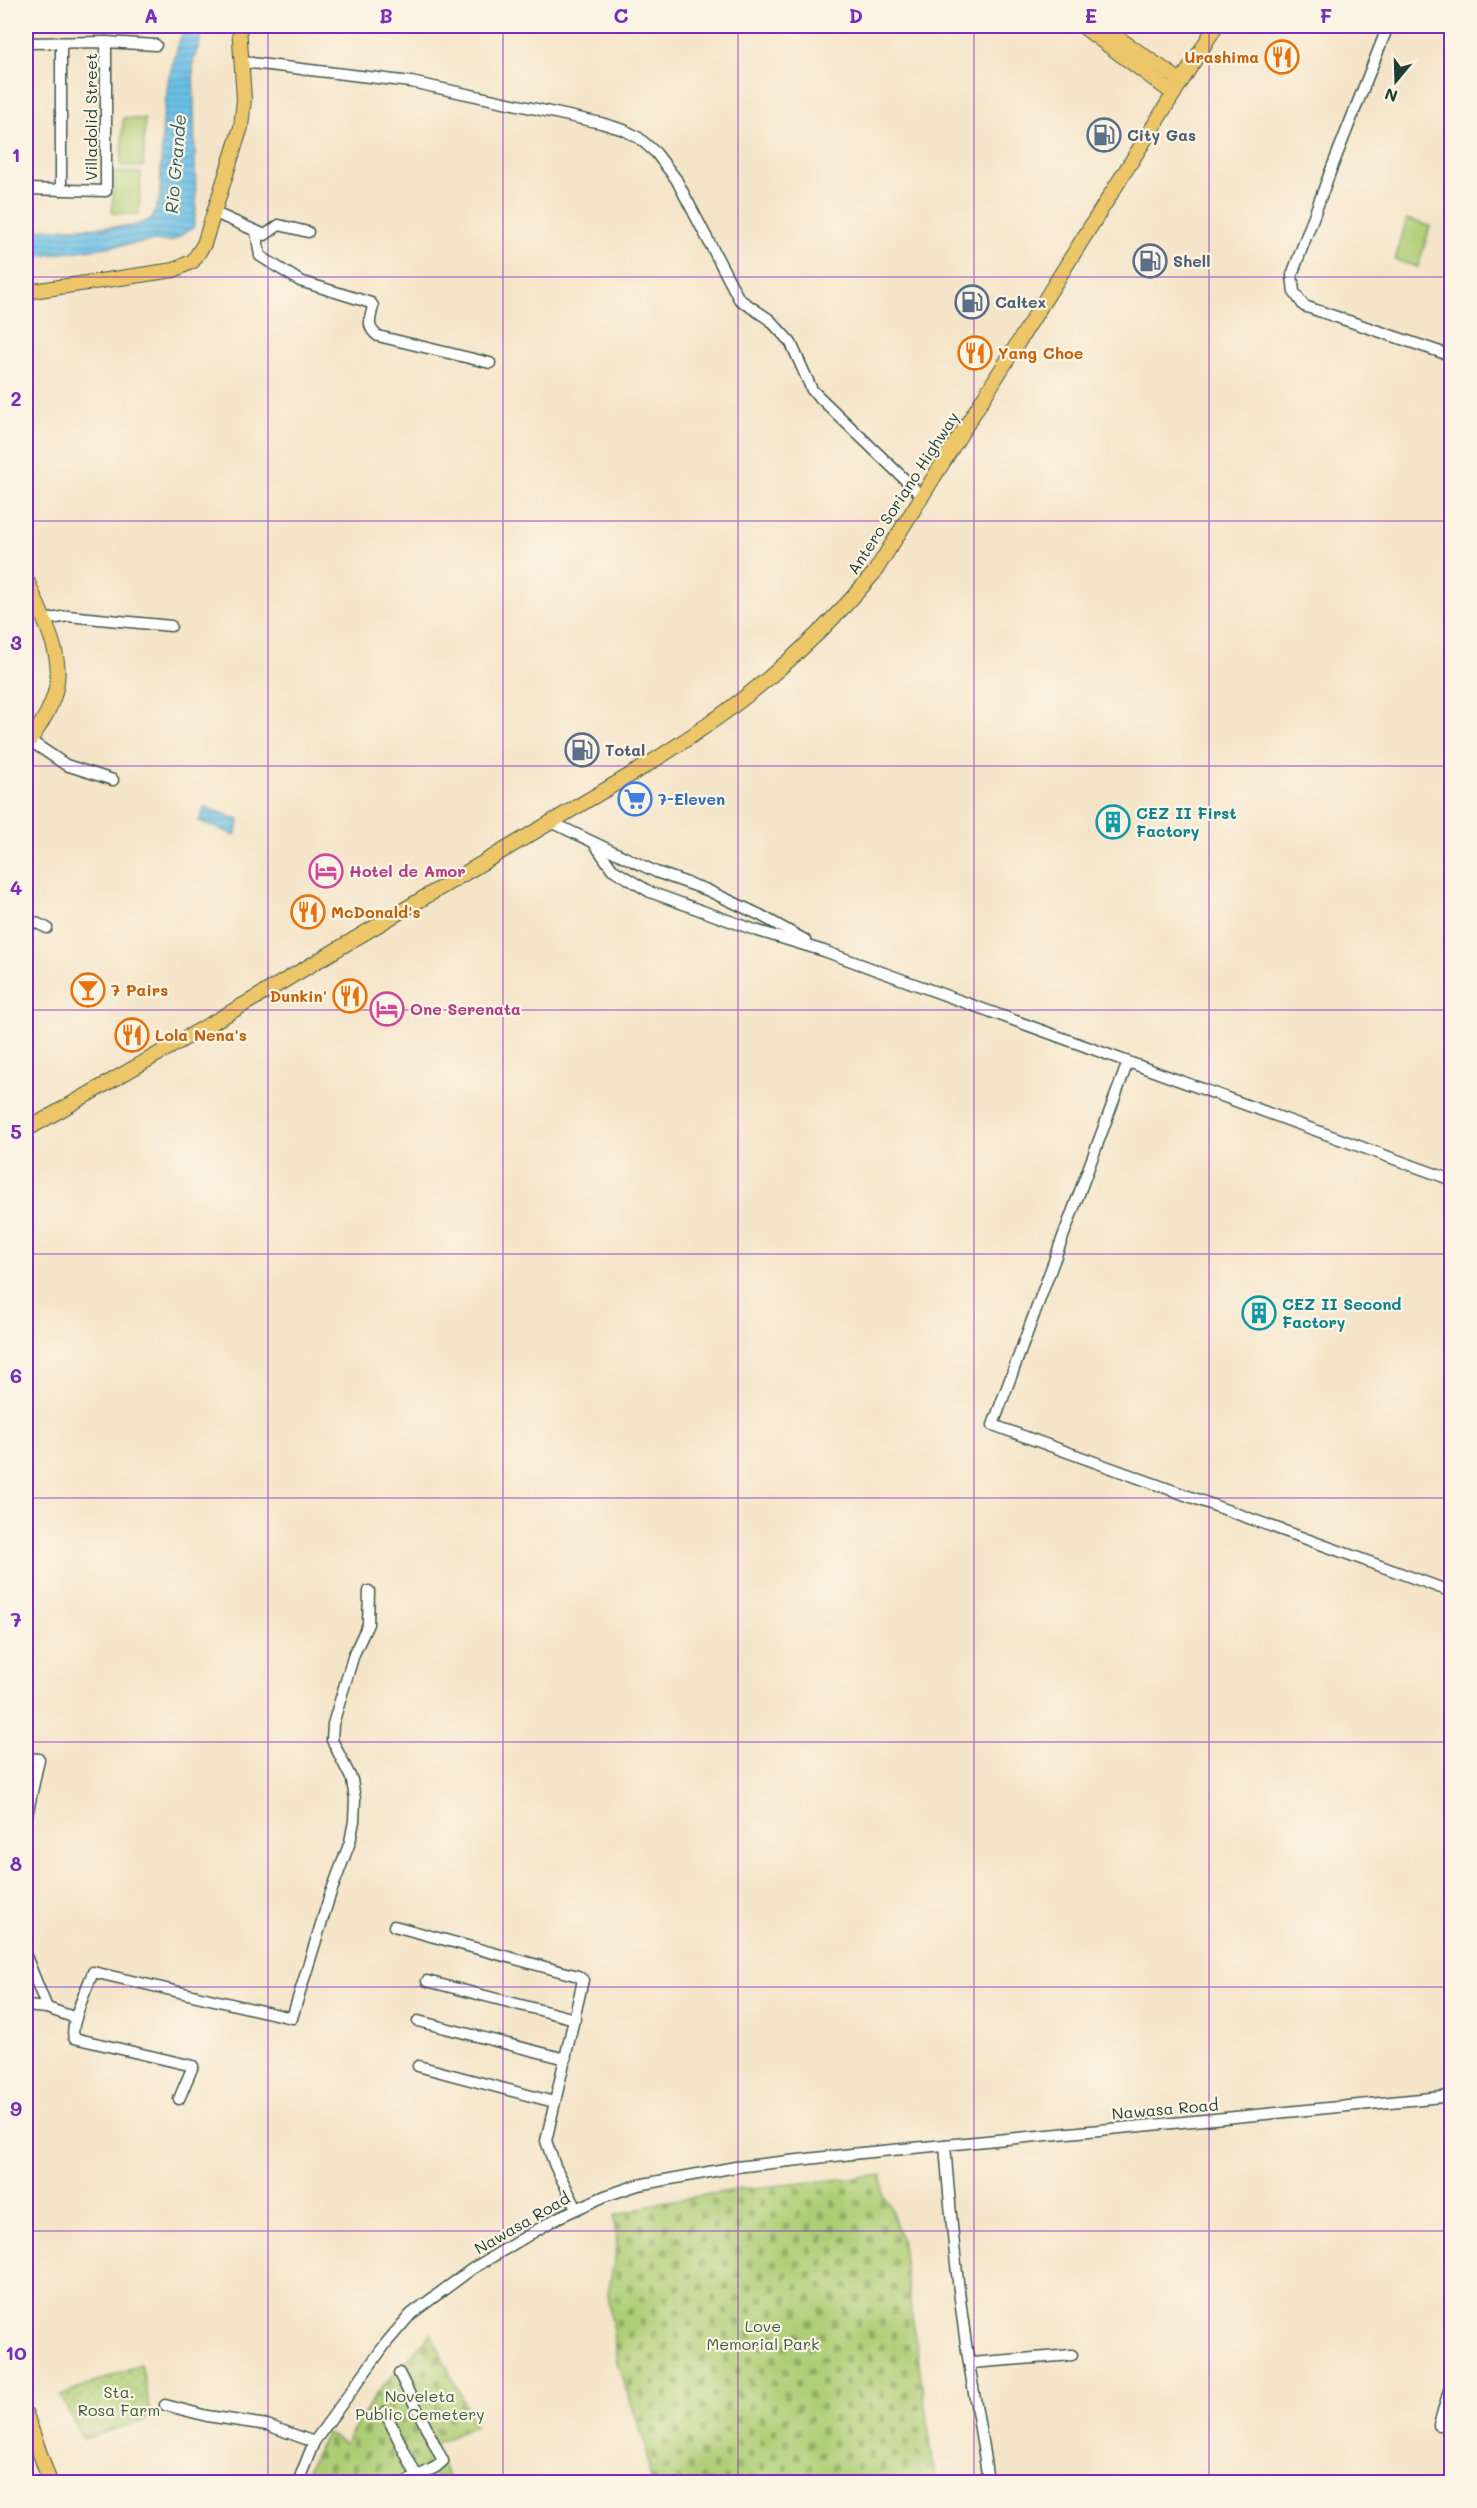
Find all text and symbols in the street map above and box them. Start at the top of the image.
text: A [144,2,158,28]
text: B [379,2,393,28]
text: C [614,2,629,28]
text: D [849,2,863,28]
text: E [1085,2,1097,28]
text: F [1320,2,1333,28]
restaurant icon: Urashima [1264,39,1300,75]
place label: Urashima [1184,46,1259,67]
north arrow [1366,51,1426,111]
street label: Villadolid Street [80,53,101,181]
text: N [1382,84,1400,108]
water label: Rio Grande [159,113,191,215]
fuel station icon: City Gas [1086,117,1122,153]
place label: City Gas [1127,124,1196,145]
text: 1 [12,141,20,167]
fuel station icon: Shell [1132,243,1168,279]
place label: Shell [1173,250,1211,271]
fuel station icon: Caltex [954,284,990,320]
place label: Caltex [995,291,1046,312]
restaurant icon: Yang Choe [957,335,993,371]
place label: Yang Choe [998,342,1083,363]
text: 2 [10,385,22,411]
street label: Antero Soriano Highway [842,407,963,578]
text: 3 [10,629,22,655]
fuel station icon: Total [564,732,600,768]
place label: Total [605,739,645,760]
supermarket icon: 7-Eleven [617,781,653,817]
place label: 7-Eleven [658,788,725,809]
place label: CEZ II First Factory [1136,802,1236,841]
building icon: CEZ II First Factory [1095,804,1131,840]
hotel icon: Hotel de Amor [308,853,344,889]
place label: Hotel de Amor [349,860,466,881]
text: 4 [10,874,23,900]
restaurant icon: McDonald's [290,894,326,930]
place label: McDonald's [331,901,421,922]
bar icon: 7 Pairs [70,972,106,1008]
restaurant icon: Dunkin' [332,978,368,1014]
place label: 7 Pairs [111,979,168,1000]
place label: Dunkin' [270,985,327,1006]
hotel icon: One Serenata [369,991,405,1027]
place label: One Serenata [410,998,521,1019]
restaurant icon: Lola Nena's [114,1017,150,1053]
place label: Lola Nena's [155,1024,247,1045]
text: 5 [10,1118,22,1144]
place label: CEZ II Second Factory [1282,1293,1401,1332]
building icon: CEZ II Second Factory [1241,1295,1277,1331]
text: 6 [10,1362,22,1388]
text: 7 [10,1606,22,1632]
text: 8 [10,1850,22,1876]
street label: Nawasa Road [1111,2093,1219,2124]
text: 9 [10,2095,22,2121]
street label: Nawasa Road [470,2187,573,2258]
park label: Love Memorial Park [706,2315,820,2354]
text: 10 [5,2339,27,2365]
park label: Sta. Rosa Farm [78,2381,160,2420]
park label: Noveleta Public Cemetery [355,2385,485,2424]

